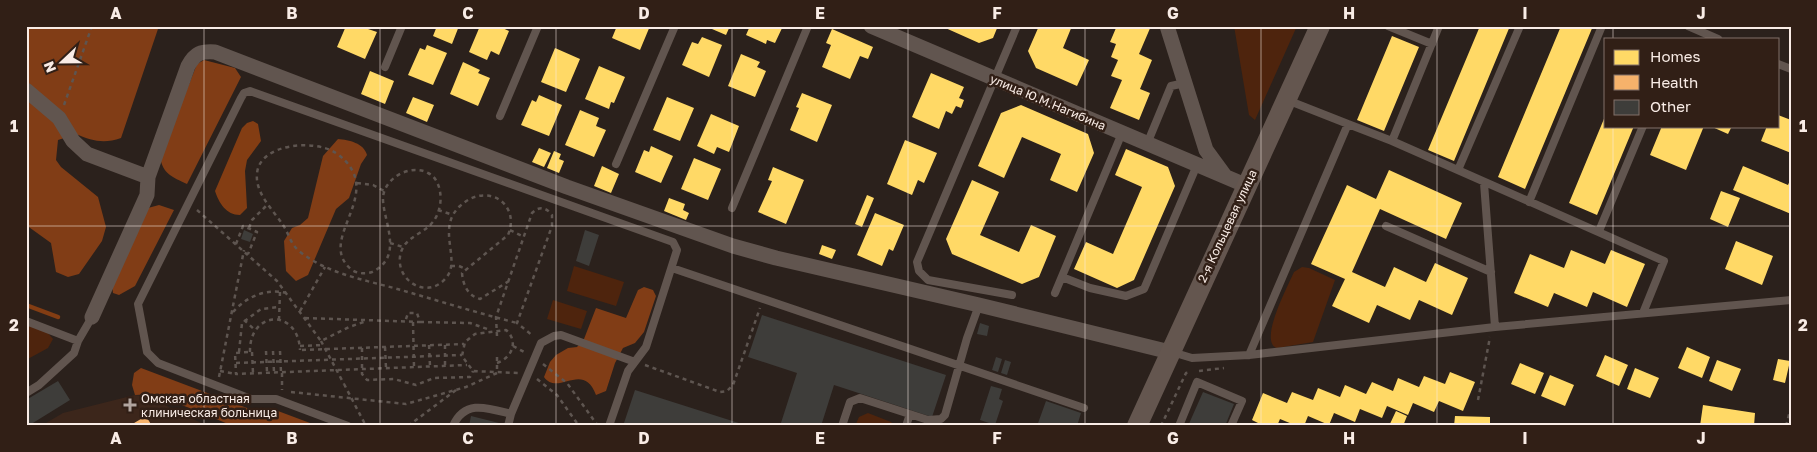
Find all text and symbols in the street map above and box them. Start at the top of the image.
text: A [110,3,122,23]
text: B [286,3,298,23]
text: C [462,3,474,23]
text: D [638,3,650,23]
text: E [815,3,825,23]
text: F [992,3,1002,23]
text: G [1167,3,1179,23]
text: H [1343,3,1355,23]
text: I [1522,3,1528,23]
text: J [1696,3,1706,23]
north arrow [38,38,88,88]
legend [1604,38,1780,128]
text: Homes [1650,47,1700,65]
text: N [40,59,59,75]
street label: улица Ю.М.Нагибина [988,71,1108,133]
text: Health [1650,73,1698,91]
text: Other [1650,97,1691,115]
text: 1 [10,116,18,136]
text: 1 [1799,116,1807,136]
street label: 2-я Кольцевая улица [1194,167,1260,285]
text: 2 [9,315,19,335]
text: 2 [1798,315,1808,335]
place label: Омская областная клиническая больница [141,391,277,420]
marker: Омская областная клиническая больница [123,398,137,412]
text: A [110,428,122,448]
text: B [286,428,298,448]
text: C [462,428,474,448]
text: D [638,428,650,448]
text: E [815,428,825,448]
text: F [992,428,1002,448]
text: G [1167,428,1179,448]
text: H [1343,428,1355,448]
text: I [1522,428,1528,448]
text: J [1696,428,1706,448]

